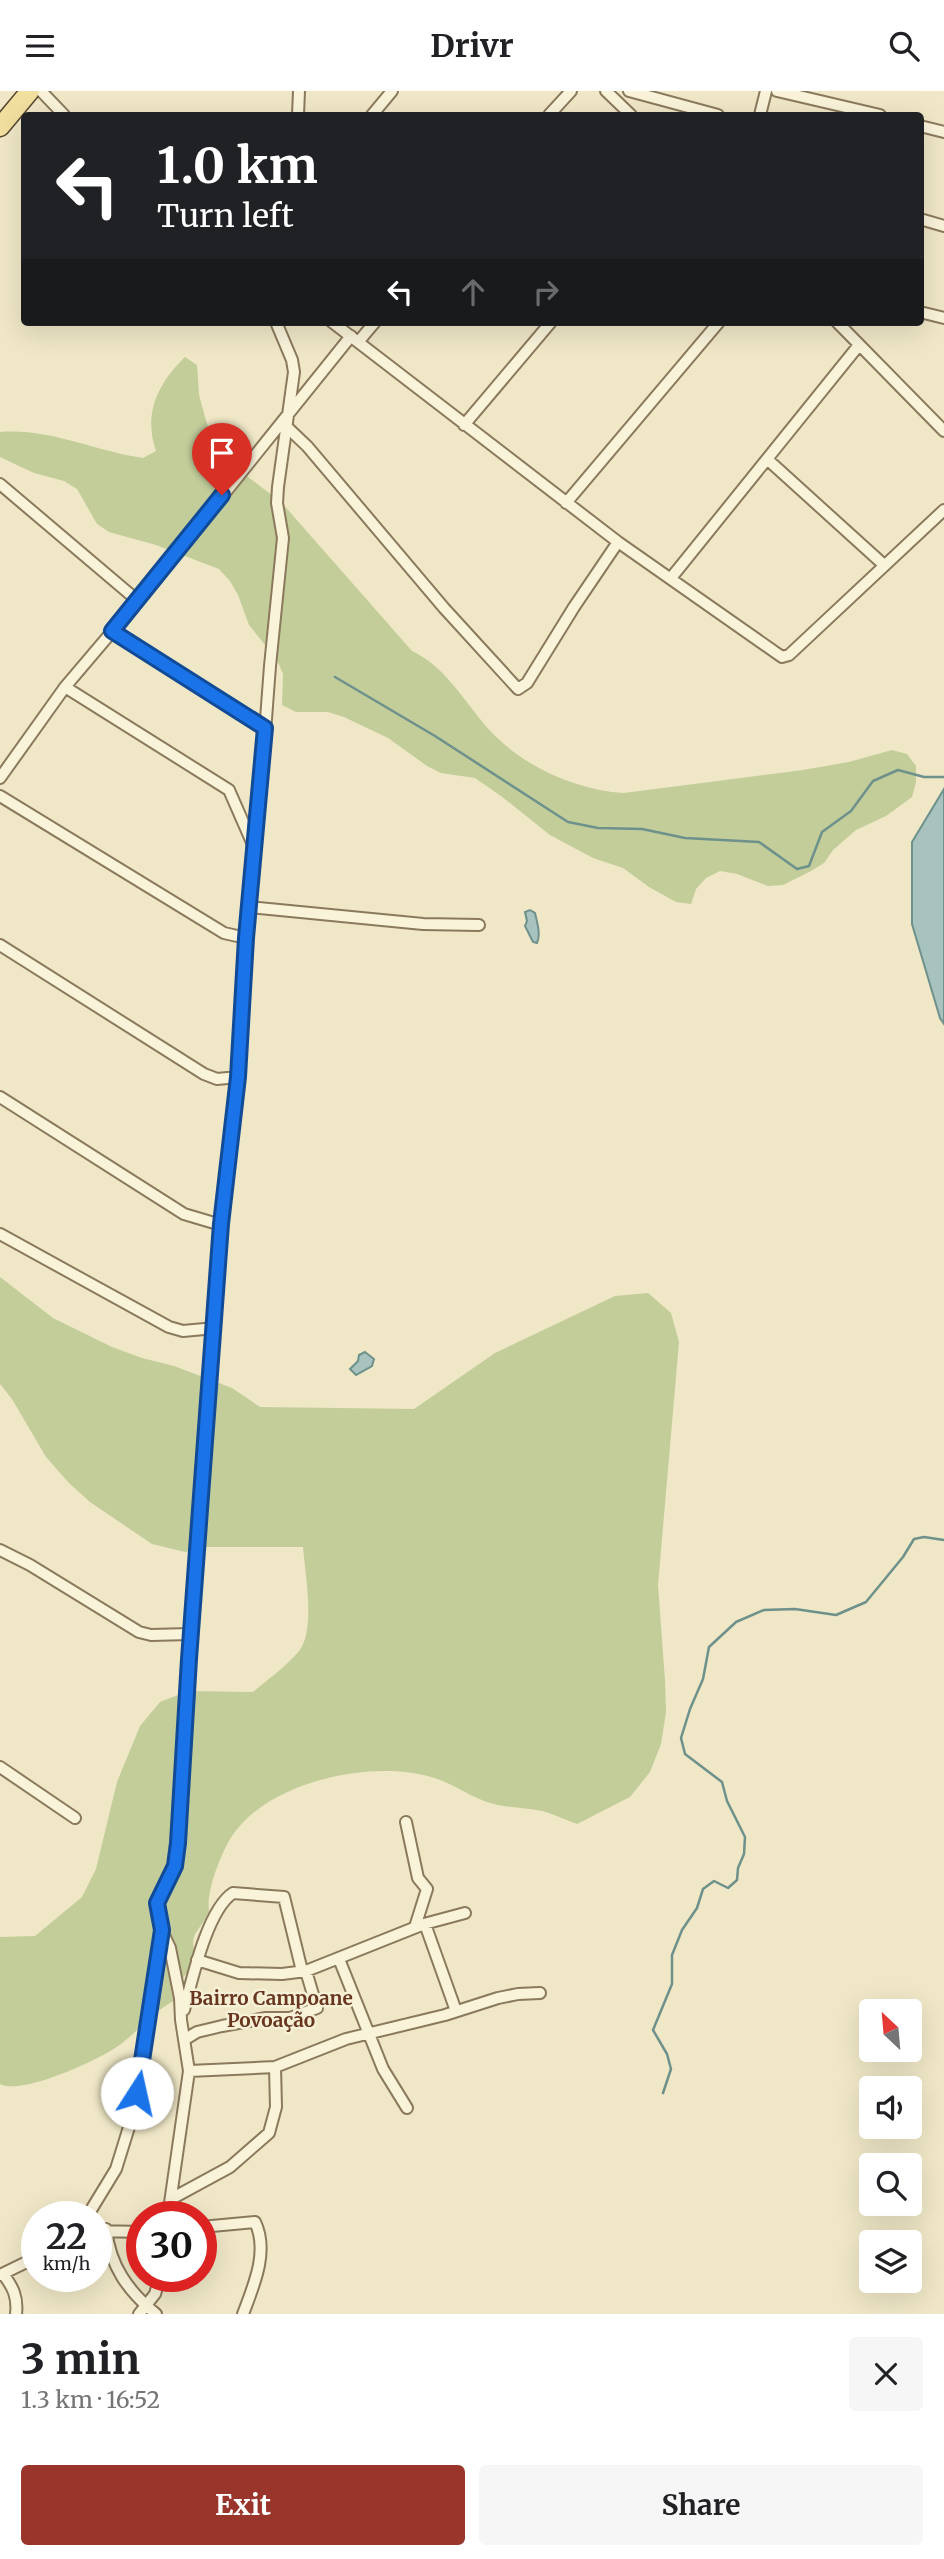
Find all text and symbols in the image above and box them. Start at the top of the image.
text: Drivr [430,26,514,66]
icon: menu [21,27,59,65]
icon: search [885,27,923,65]
text: 1.0 km [157,135,318,196]
icon: left [42,140,133,231]
text: Turn left [157,196,294,236]
icon: left [381,273,419,311]
icon: ahead [454,273,492,311]
icon: right [527,273,565,311]
pin [192,423,252,495]
icon: arrive [203,434,241,472]
district label: Bairro Campoane Povoação [189,1986,353,2032]
north arrow [859,1999,922,2061]
map controls [859,1999,922,2293]
position arrow [100,2056,174,2130]
button: sound [859,2076,922,2139]
button: search [859,2153,922,2216]
speed limit sign: 30 [126,2201,217,2292]
text: 22 [46,2215,87,2259]
button: layers [859,2230,922,2293]
text: km/h [43,2252,90,2275]
text: 3 min [21,2333,140,2385]
button: close [849,2337,923,2411]
text: 1.3 km · 16:52 [21,2385,160,2414]
button: Exit [21,2465,465,2545]
button: Share [479,2465,923,2545]

